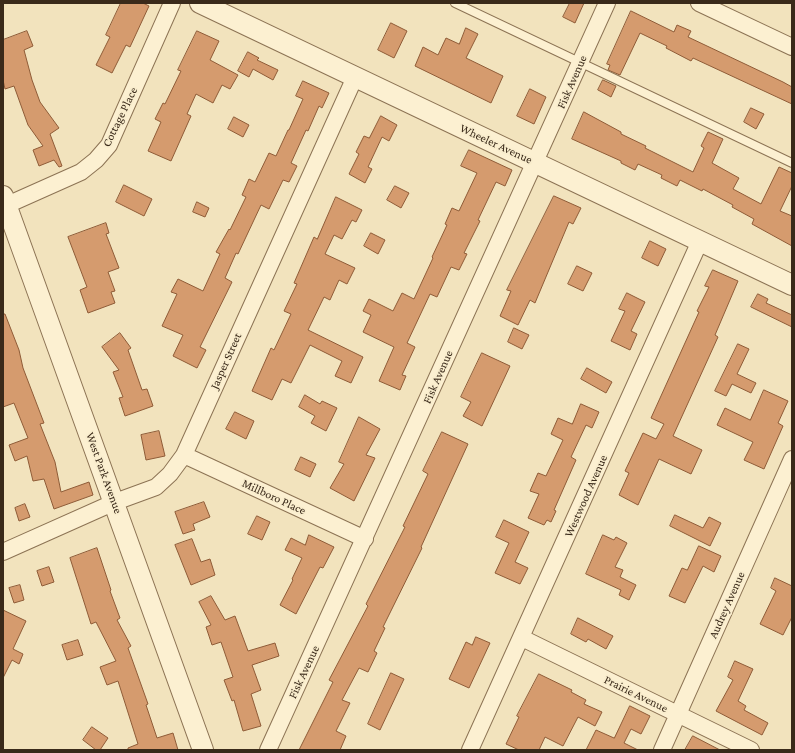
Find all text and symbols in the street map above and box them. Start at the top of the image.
street label: Fisk Avenue [554,53,590,111]
street label: Cottage Place [99,85,141,149]
street label: Wheeler Avenue [457,121,535,167]
street label: Jasper Street [207,331,245,391]
street label: Fisk Avenue [420,348,456,406]
street label: West Park Avenue [83,430,125,516]
street label: Westwood Avenue [561,452,611,540]
street label: Millboro Place [240,476,308,518]
street label: Audrey Avenue [706,569,748,641]
street label: Fisk Avenue [285,643,323,701]
street label: Prairie Avenue [602,672,670,716]

